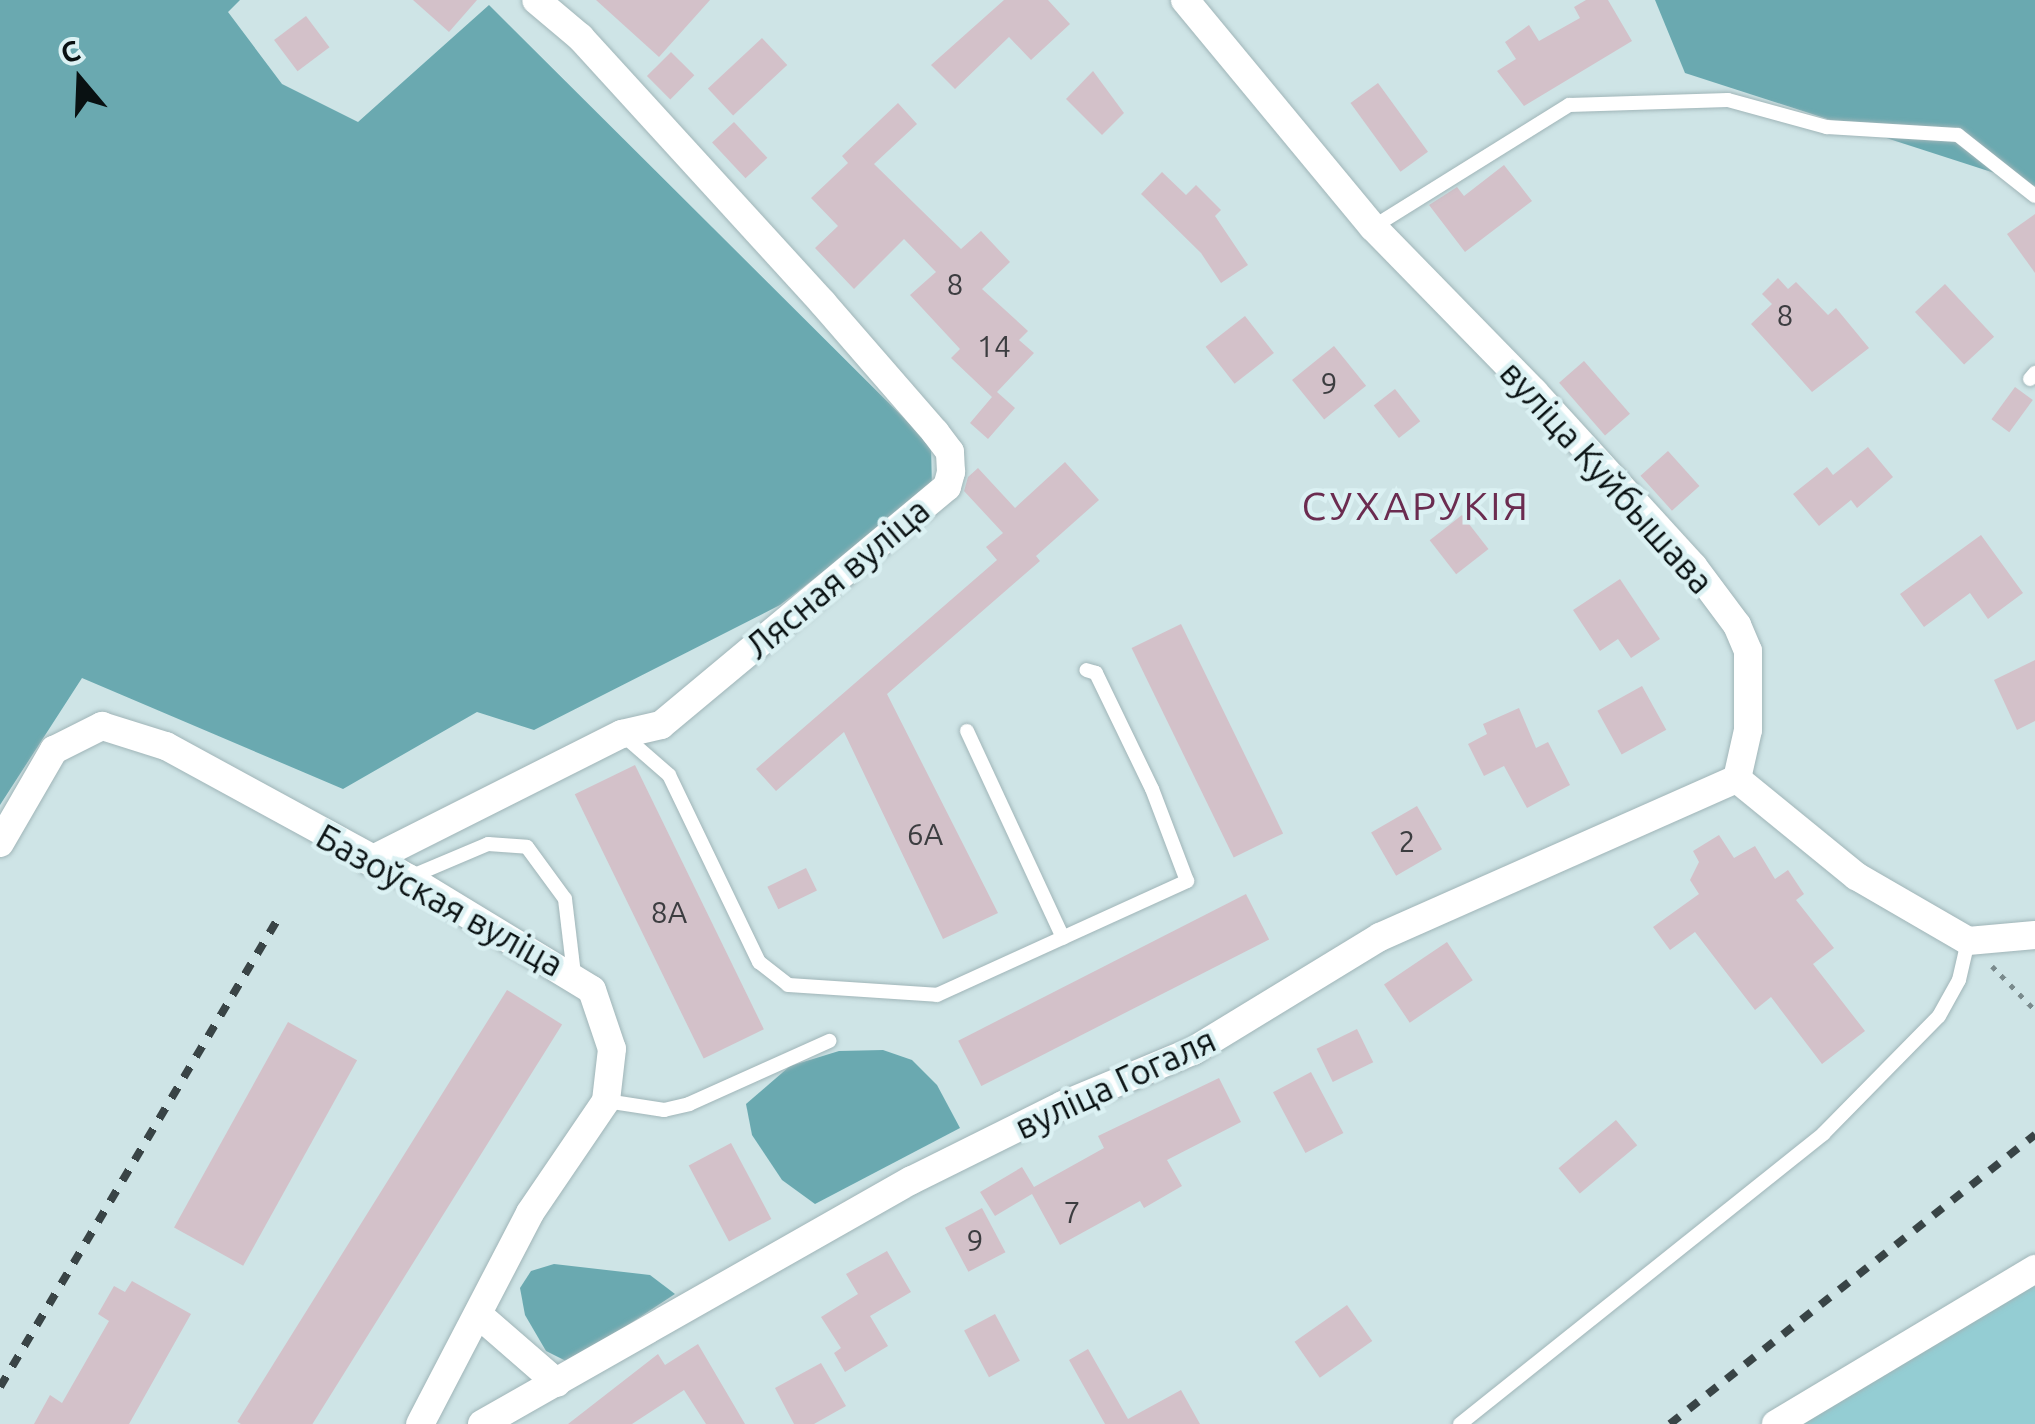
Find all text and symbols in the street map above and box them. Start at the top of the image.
north arrow [30,30,130,130]
text: С [57,34,84,69]
house number: 8 [947,266,963,302]
house number: 8 [1777,297,1793,333]
house number: 14 [977,328,1011,364]
street label: вуліца Куйбышава [1491,352,1723,602]
house number: 9 [1321,365,1337,401]
district label: СУХАРУКІЯ [1302,482,1530,530]
street label: Лясная вуліца [736,489,938,667]
street label: Базоўская вуліца [309,815,571,985]
house number: 6А [907,816,943,852]
house number: 2 [1399,823,1415,859]
house number: 8А [651,894,687,930]
street label: вуліца Гогаля [1008,1018,1222,1148]
house number: 7 [1064,1194,1080,1230]
house number: 9 [967,1222,983,1258]

